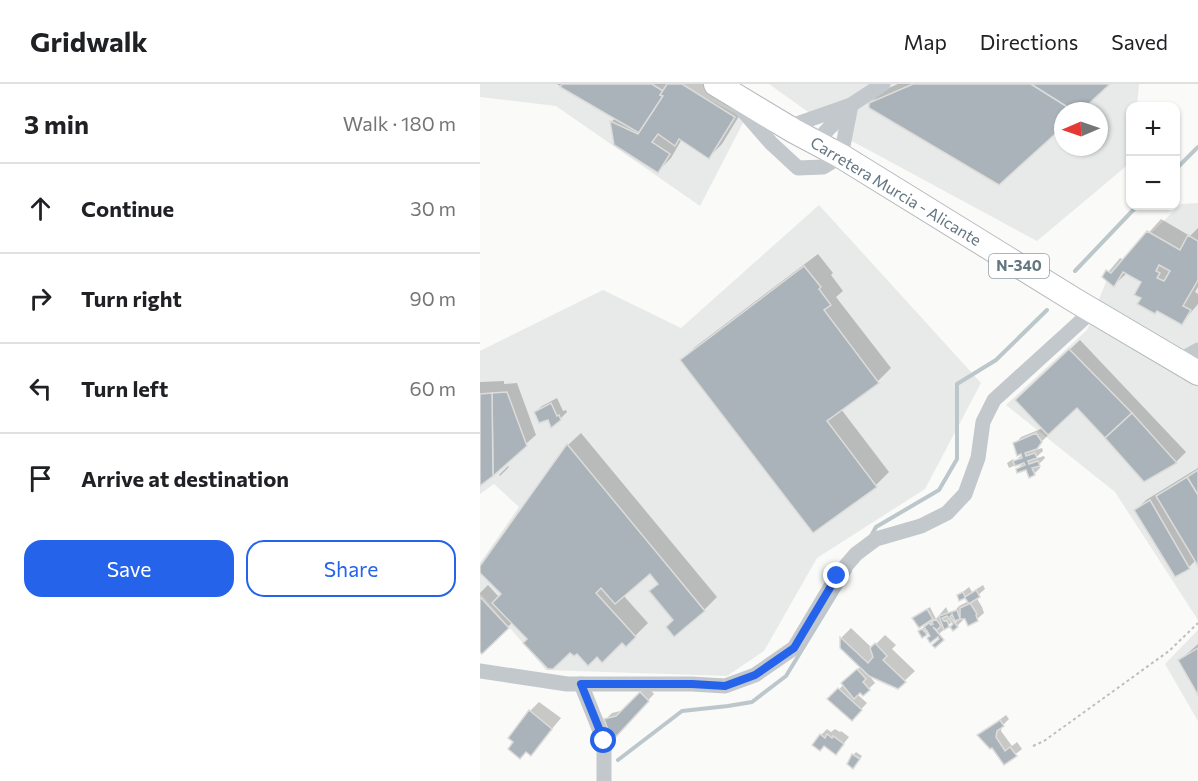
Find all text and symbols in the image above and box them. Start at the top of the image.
text: Gridwalk [30,24,148,58]
text: Map [904,29,947,54]
text: Directions [980,29,1078,54]
text: Saved [1111,29,1168,54]
north arrow [1054,102,1108,156]
map controls [1126,102,1180,210]
button: + [1126,102,1180,156]
text: 3 min [24,108,89,139]
text: Walk · 180 m [343,111,456,135]
street label: Carretera Murcia - Alicante [807,132,985,249]
button: − [1126,156,1180,210]
icon: ahead [24,192,57,225]
text: Continue [81,195,174,222]
text: 30 m [410,196,456,220]
road number: N-340 [989,254,1049,278]
icon: right [24,282,57,315]
text: Turn right [81,285,182,312]
text: 90 m [410,286,456,310]
icon: left [24,372,57,405]
text: Turn left [81,375,168,402]
text: 60 m [410,376,456,400]
icon: arrive [24,462,57,495]
text: Arrive at destination [81,465,289,492]
button: Save [24,540,234,597]
button: Share [246,540,456,597]
route end [823,562,849,588]
route start [590,727,616,753]

